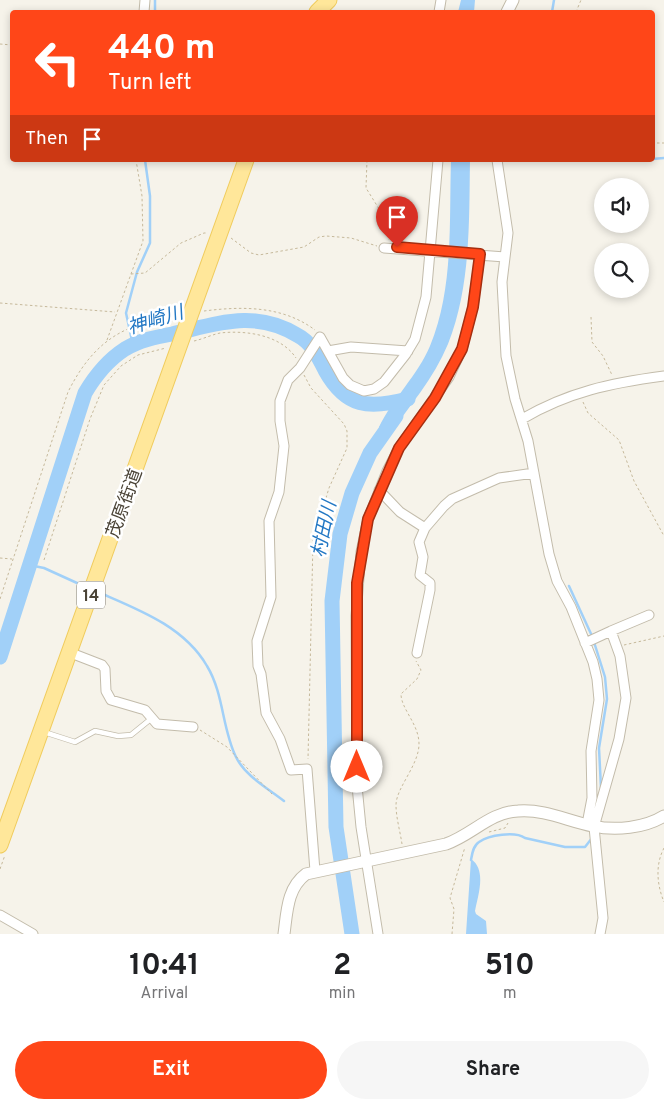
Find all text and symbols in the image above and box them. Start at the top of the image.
text: 440 m [108,27,215,71]
icon: left [25,30,90,95]
text: Turn left [108,70,191,97]
icon: arrive [78,125,106,153]
text: Then [25,127,68,151]
map controls [594,178,649,298]
button: sound [594,178,649,233]
pin [376,196,418,247]
icon: arrive [383,203,411,231]
button: search [594,243,649,298]
water label: 神崎川 [125,301,188,341]
street label: 茂原街道 [102,466,149,541]
water label: 村田川 [307,497,343,560]
road number: 14 [77,582,105,608]
position arrow [330,740,382,792]
text: 10:41 [129,948,200,985]
text: 2 [333,948,351,985]
text: 510 [485,948,535,985]
text: Arrival [141,984,188,1004]
text: min [329,984,355,1004]
text: m [503,984,516,1004]
button: Exit [15,1041,327,1099]
button: Share [337,1041,649,1099]

